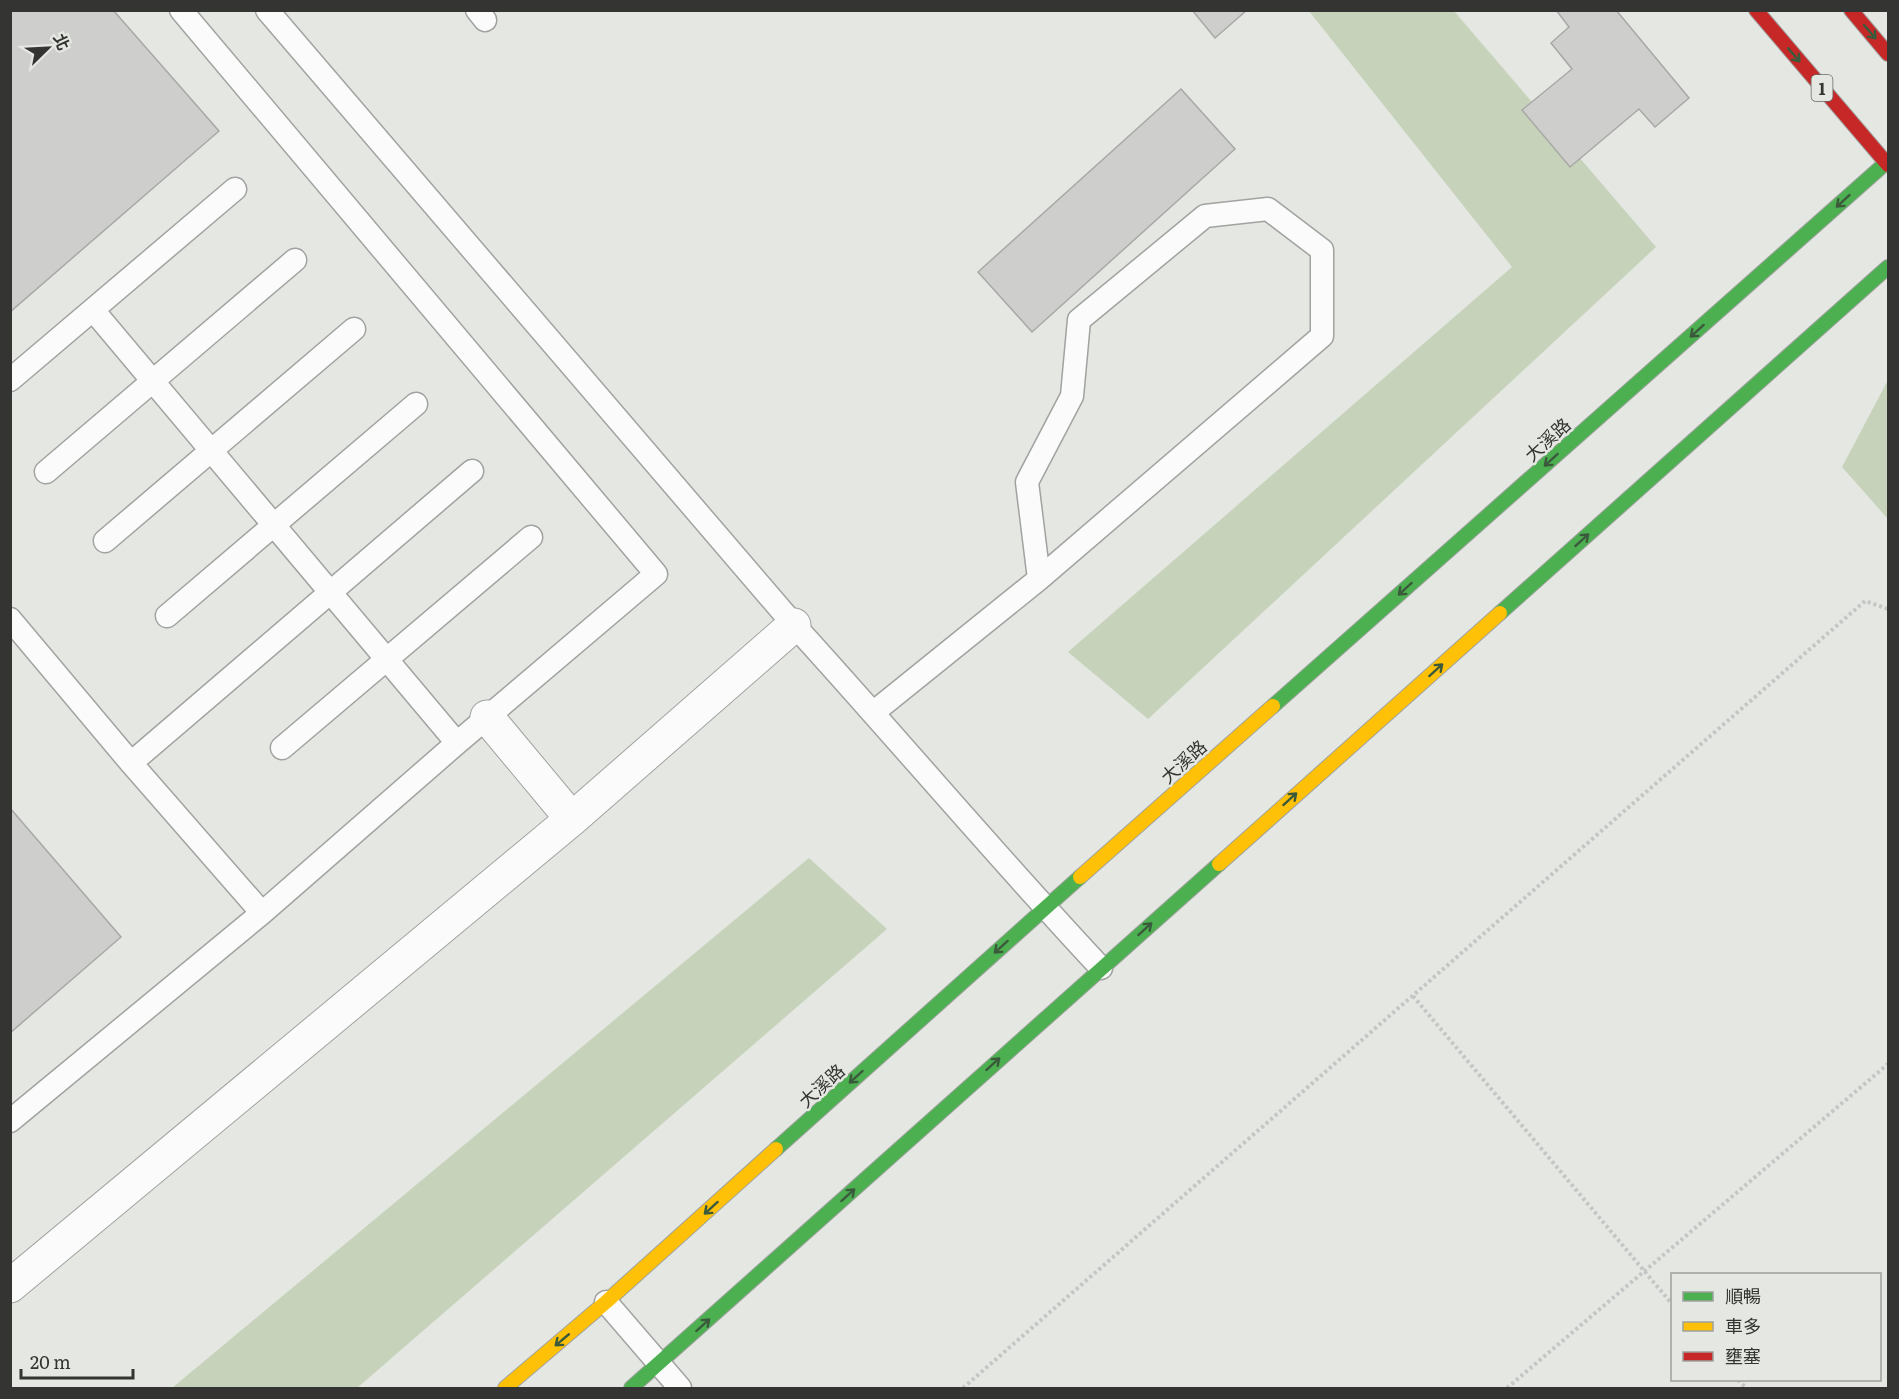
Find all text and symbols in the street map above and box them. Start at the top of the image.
north arrow [18,18,78,78]
one-way arrow [1863,24,1877,39]
text: 北 [48,29,77,54]
one-way arrow [1787,47,1801,62]
road number: 1 [1812,75,1832,101]
one-way arrow [1835,194,1851,208]
one-way arrow [1689,324,1704,338]
street label: 大溪路 [1518,411,1576,467]
one-way arrow [1543,453,1558,467]
one-way arrow [1574,533,1589,547]
one-way arrow [1397,582,1412,596]
one-way arrow [1428,663,1443,677]
street label: 大溪路 [1154,733,1212,789]
one-way arrow [1283,792,1298,806]
one-way arrow [1137,922,1152,936]
one-way arrow [994,940,1009,954]
street label: 大溪路 [792,1057,850,1113]
one-way arrow [986,1057,1001,1071]
one-way arrow [849,1070,864,1084]
one-way arrow [841,1188,856,1202]
one-way arrow [704,1201,719,1215]
legend [1671,1273,1881,1381]
text: 順暢 [1725,1282,1761,1309]
text: 車多 [1725,1312,1761,1339]
one-way arrow [695,1318,710,1332]
one-way arrow [555,1333,570,1347]
scale bar [21,1342,134,1380]
text: 壅塞 [1725,1342,1761,1369]
text: 20 m [30,1348,71,1375]

